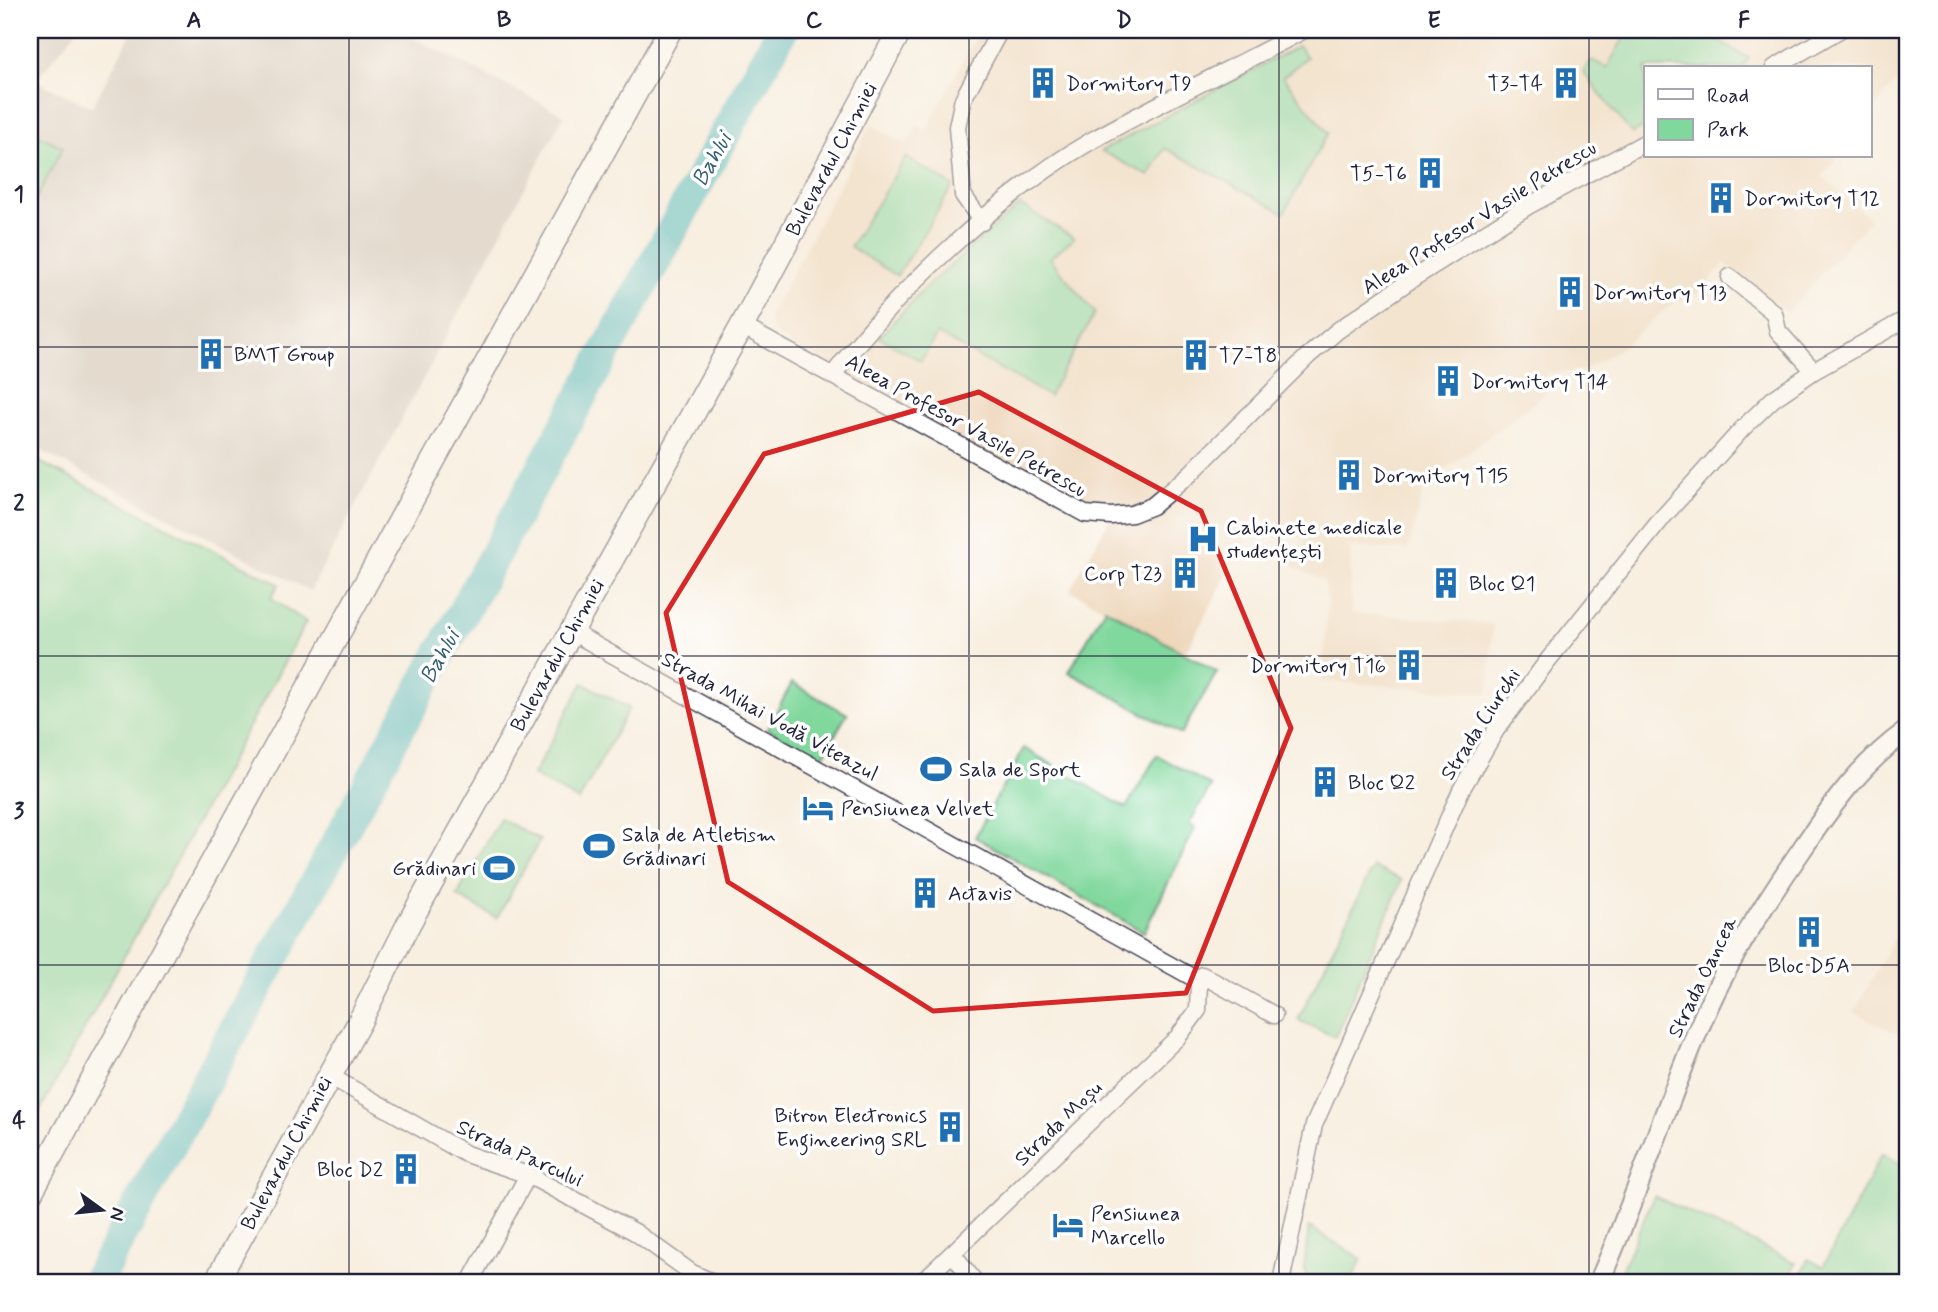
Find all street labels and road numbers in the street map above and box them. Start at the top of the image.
street label: Bulevardul Chimiei [779,78,884,241]
street label: Aleea Profesor Vasile Petrescu [1357,134,1602,302]
street label: Aleea Profesor Vasile Petrescu [840,348,1091,504]
street label: Bulevardul Chimiei [504,574,611,737]
street label: Strada Mihai Vodă Viteazul [656,646,883,788]
street label: Strada Ciurchi [1434,663,1528,786]
street label: Strada Oancea [1661,912,1745,1043]
street label: Bulevardul Chimiei [234,1072,339,1235]
street label: Strada Moșu [1009,1075,1109,1173]
street label: Strada Parcului [452,1114,587,1194]

